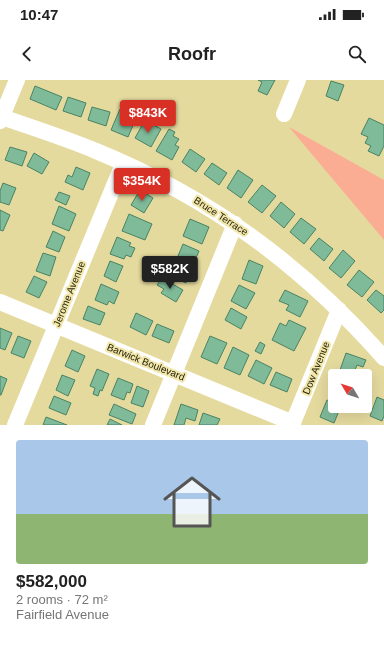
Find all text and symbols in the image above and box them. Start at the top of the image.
text: 10:47 [20,6,58,23]
icon: back [16,43,38,65]
icon: search [346,43,368,65]
text: Roofr [168,44,216,64]
pin: $843K [120,100,176,134]
text: $843K [129,105,167,120]
pin: $354K [114,168,170,202]
text: $354K [123,173,161,188]
street label: Bruce Terrace [192,194,250,238]
pin: $582K [142,256,198,290]
street label: Jerome Avenue [51,259,87,328]
text: $582K [151,261,189,276]
street label: Dow Avenue [300,340,332,396]
street label: Barwick Boulevard [106,341,186,383]
north arrow [328,369,372,413]
map controls [328,369,372,413]
icon: home [156,466,228,538]
text: $582,000 [16,572,87,591]
text: 2 rooms · 72 m² [16,592,108,607]
text: Fairfield Avenue [16,607,109,622]

